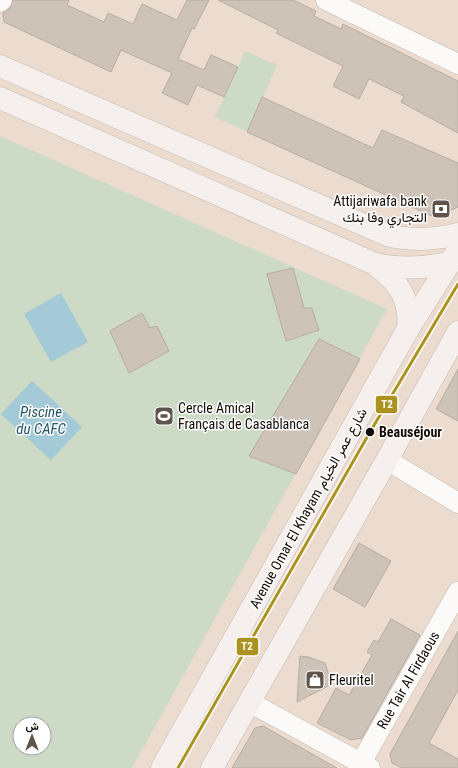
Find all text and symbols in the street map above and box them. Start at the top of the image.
place label: Attijariwafa bank التجاري وفا بنك [333,193,428,229]
bank icon: Attijariwafa bank التجاري وفا بنك [430,198,452,220]
line badge: T2 [375,395,398,414]
text: T2 [381,398,393,411]
place label: Cercle Amical Français de Casablanca [178,400,309,432]
water label: Piscine du CAFC [16,403,67,438]
sports icon: Cercle Amical Français de Casablanca [153,405,175,427]
street label: Avenue Omar El Khayam شارع عمر الخيام [246,405,373,612]
place label: Beauséjour [379,424,442,440]
marker: Beauséjour [364,426,376,438]
street label: Rue Tair Al Firdaous [374,628,442,732]
line badge: T2 [236,637,259,656]
text: T2 [241,640,253,653]
shop icon: Fleuritel [304,669,326,691]
place label: Fleuritel [329,672,374,688]
north arrow [12,716,52,756]
text: ش [25,720,39,733]

